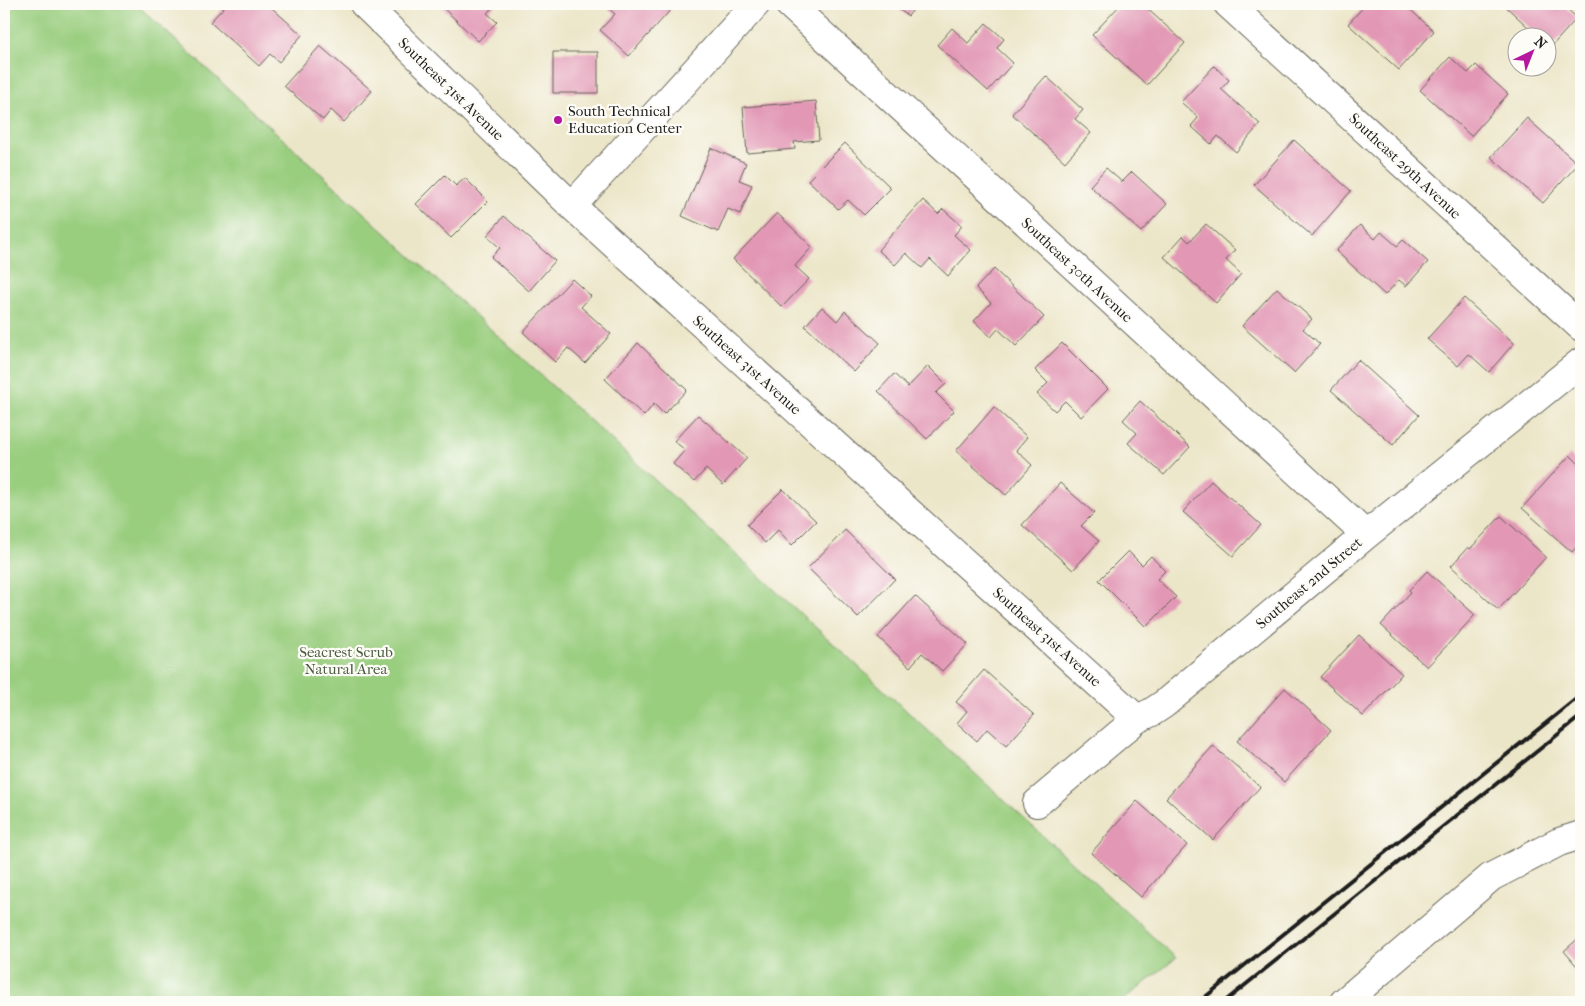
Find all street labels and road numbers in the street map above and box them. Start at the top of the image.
street label: Southeast 31st Avenue [394,34,508,144]
street label: Southeast 29th Avenue [1345,109,1465,223]
street label: Southeast 30th Avenue [1018,214,1137,327]
street label: Southeast 31st Avenue [689,312,805,419]
street label: Southeast 2nd Street [1252,533,1366,633]
street label: Southeast 31st Avenue [989,584,1105,691]

